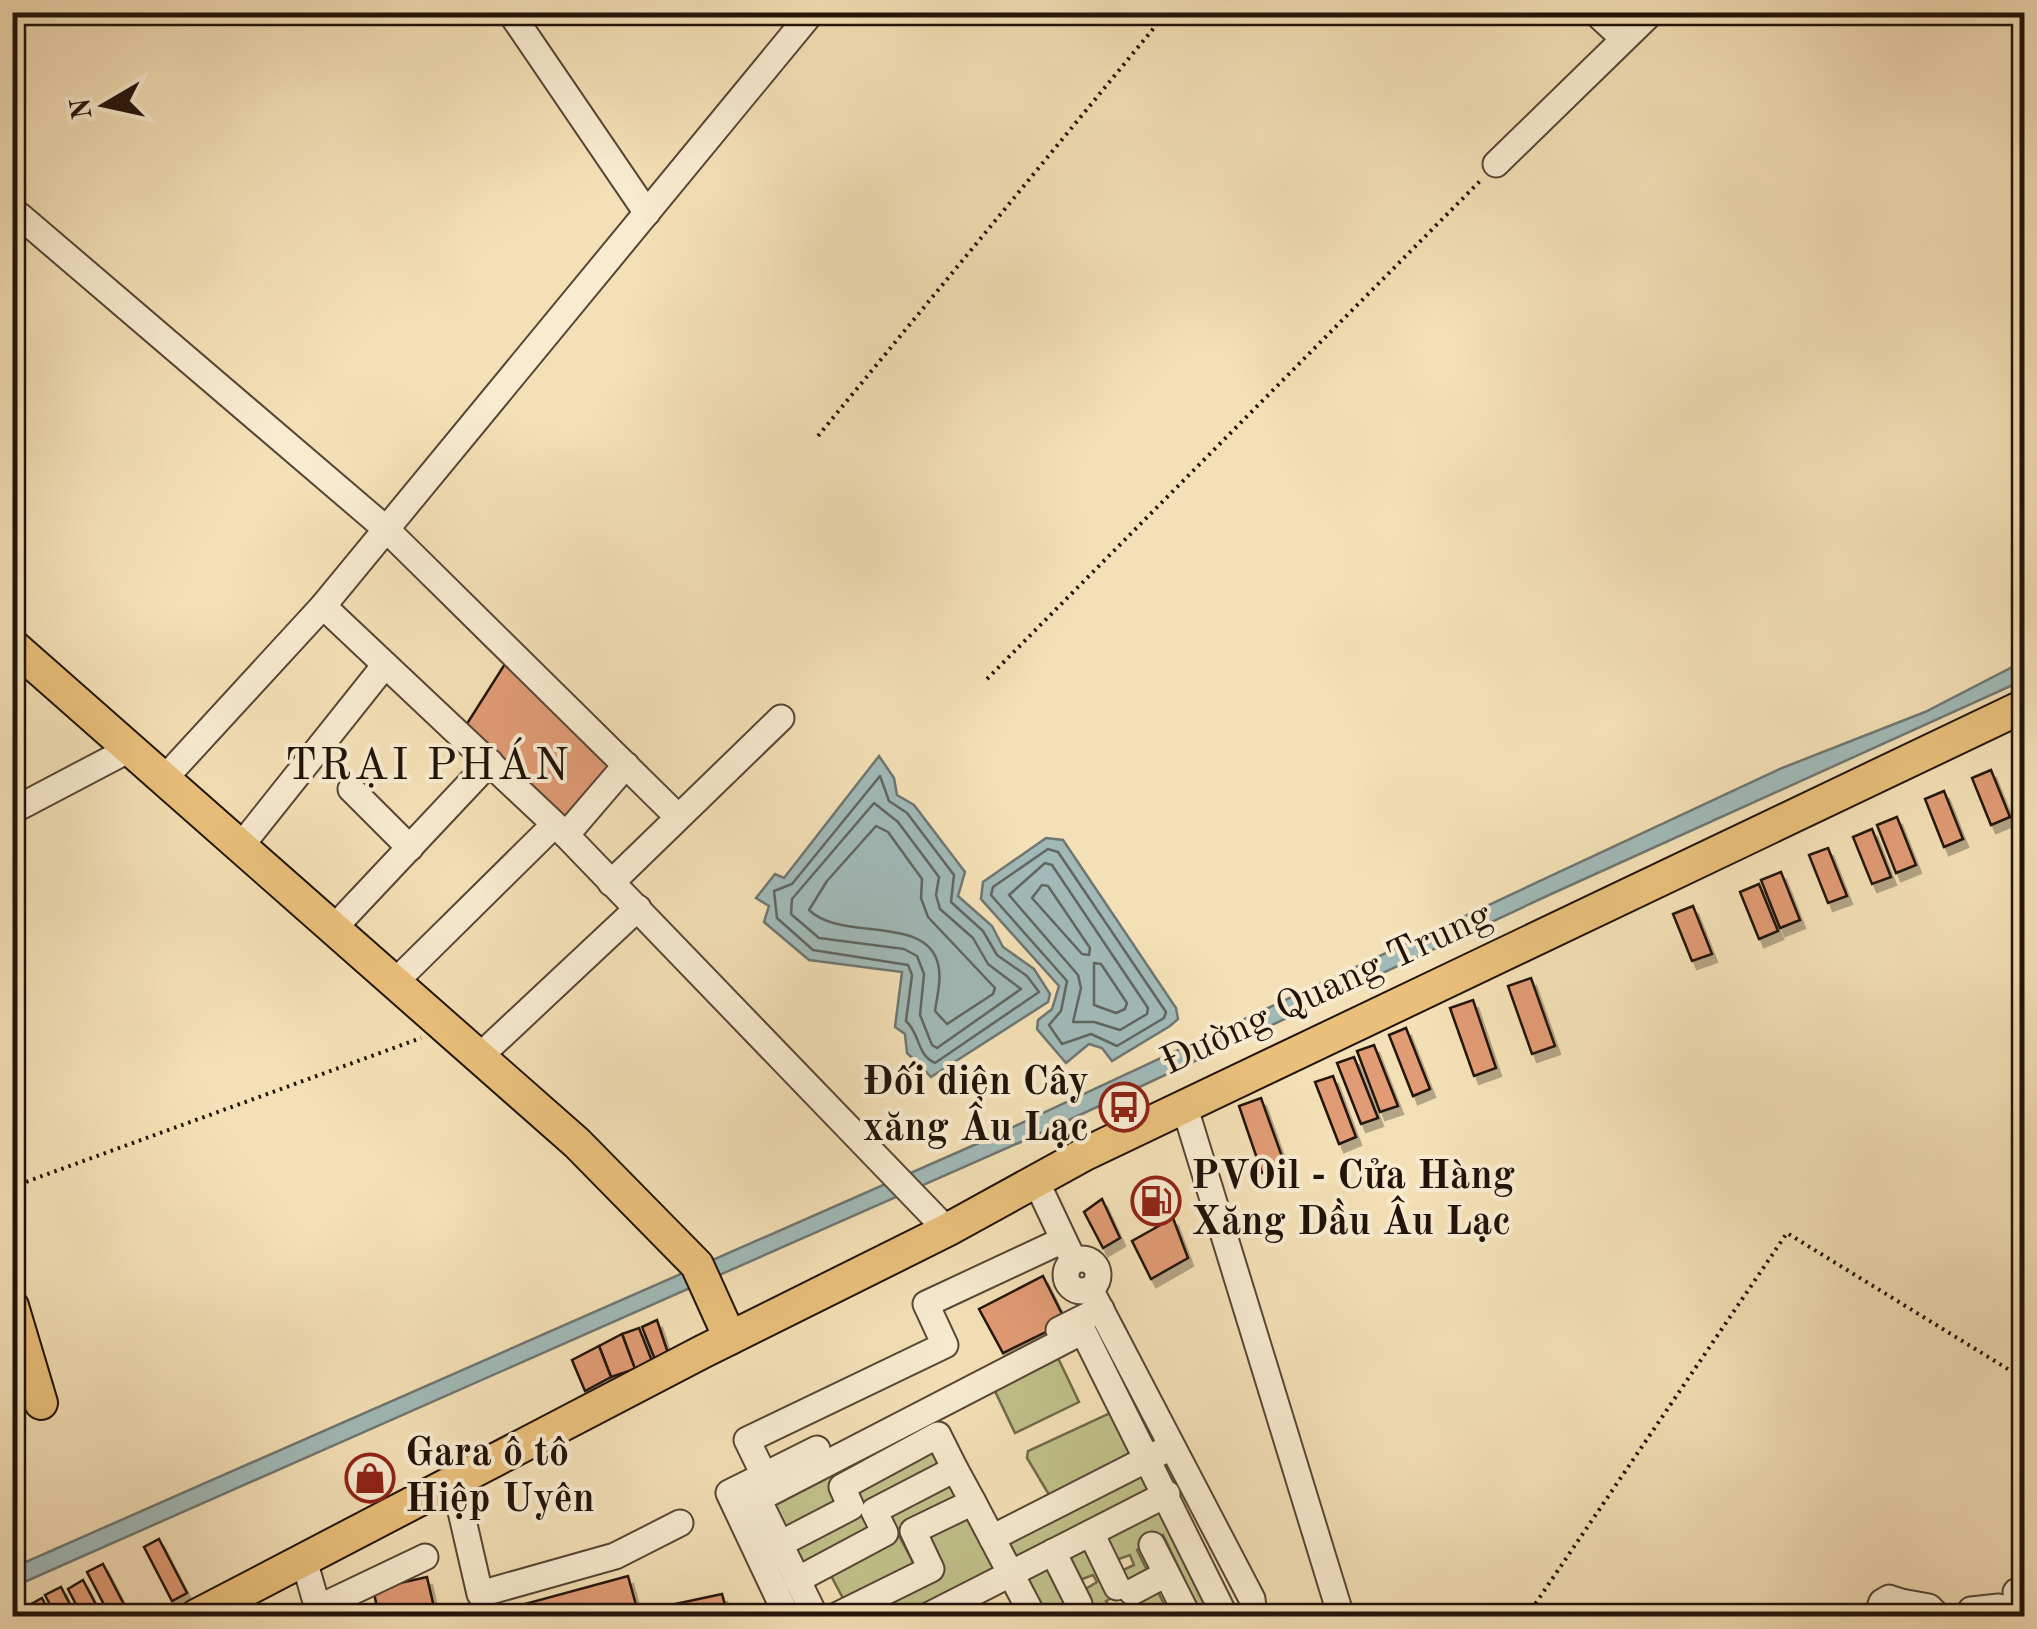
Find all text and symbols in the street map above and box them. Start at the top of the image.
north arrow [55,55,155,155]
text: N [68,95,99,121]
district label: TRẠI PHÁN [285,737,571,790]
street label: Đường Quang Trung [1156,896,1499,1084]
place label: Đối diện Cây xăng Âu Lạc [862,1061,1089,1150]
bus stop icon: Đối diện Cây xăng Âu Lạc [1098,1081,1150,1133]
place label: PVOil - Cửa Hàng Xăng Dầu Âu Lạc [1191,1158,1515,1244]
fuel station icon: PVOil - Cửa Hàng Xăng Dầu Âu Lạc [1130,1175,1182,1227]
place label: Gara ô tô Hiệp Uyên [405,1435,595,1521]
shop icon: Gara ô tô Hiệp Uyên [344,1452,396,1504]

